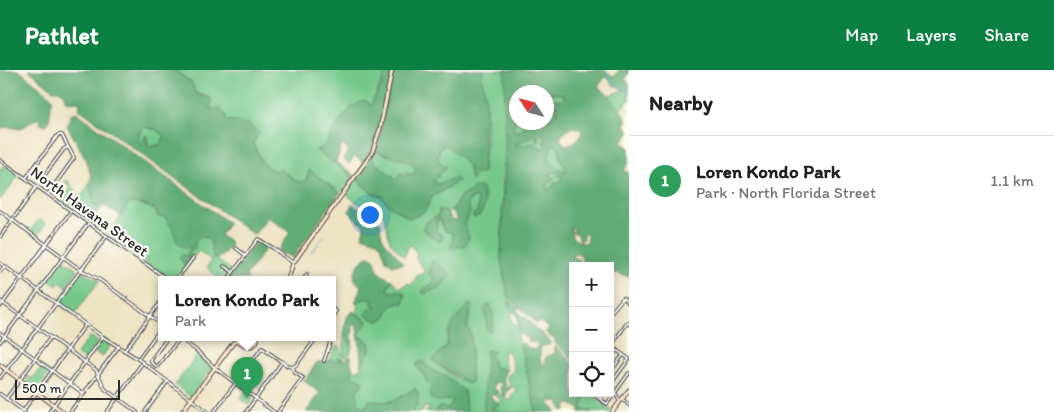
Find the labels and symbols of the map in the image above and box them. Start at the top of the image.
north arrow [509,85,554,130]
street label: North Havana Street [27,162,152,261]
your location [357,202,383,228]
pin: 1 [231,357,263,398]
scale bar [15,377,120,400]

